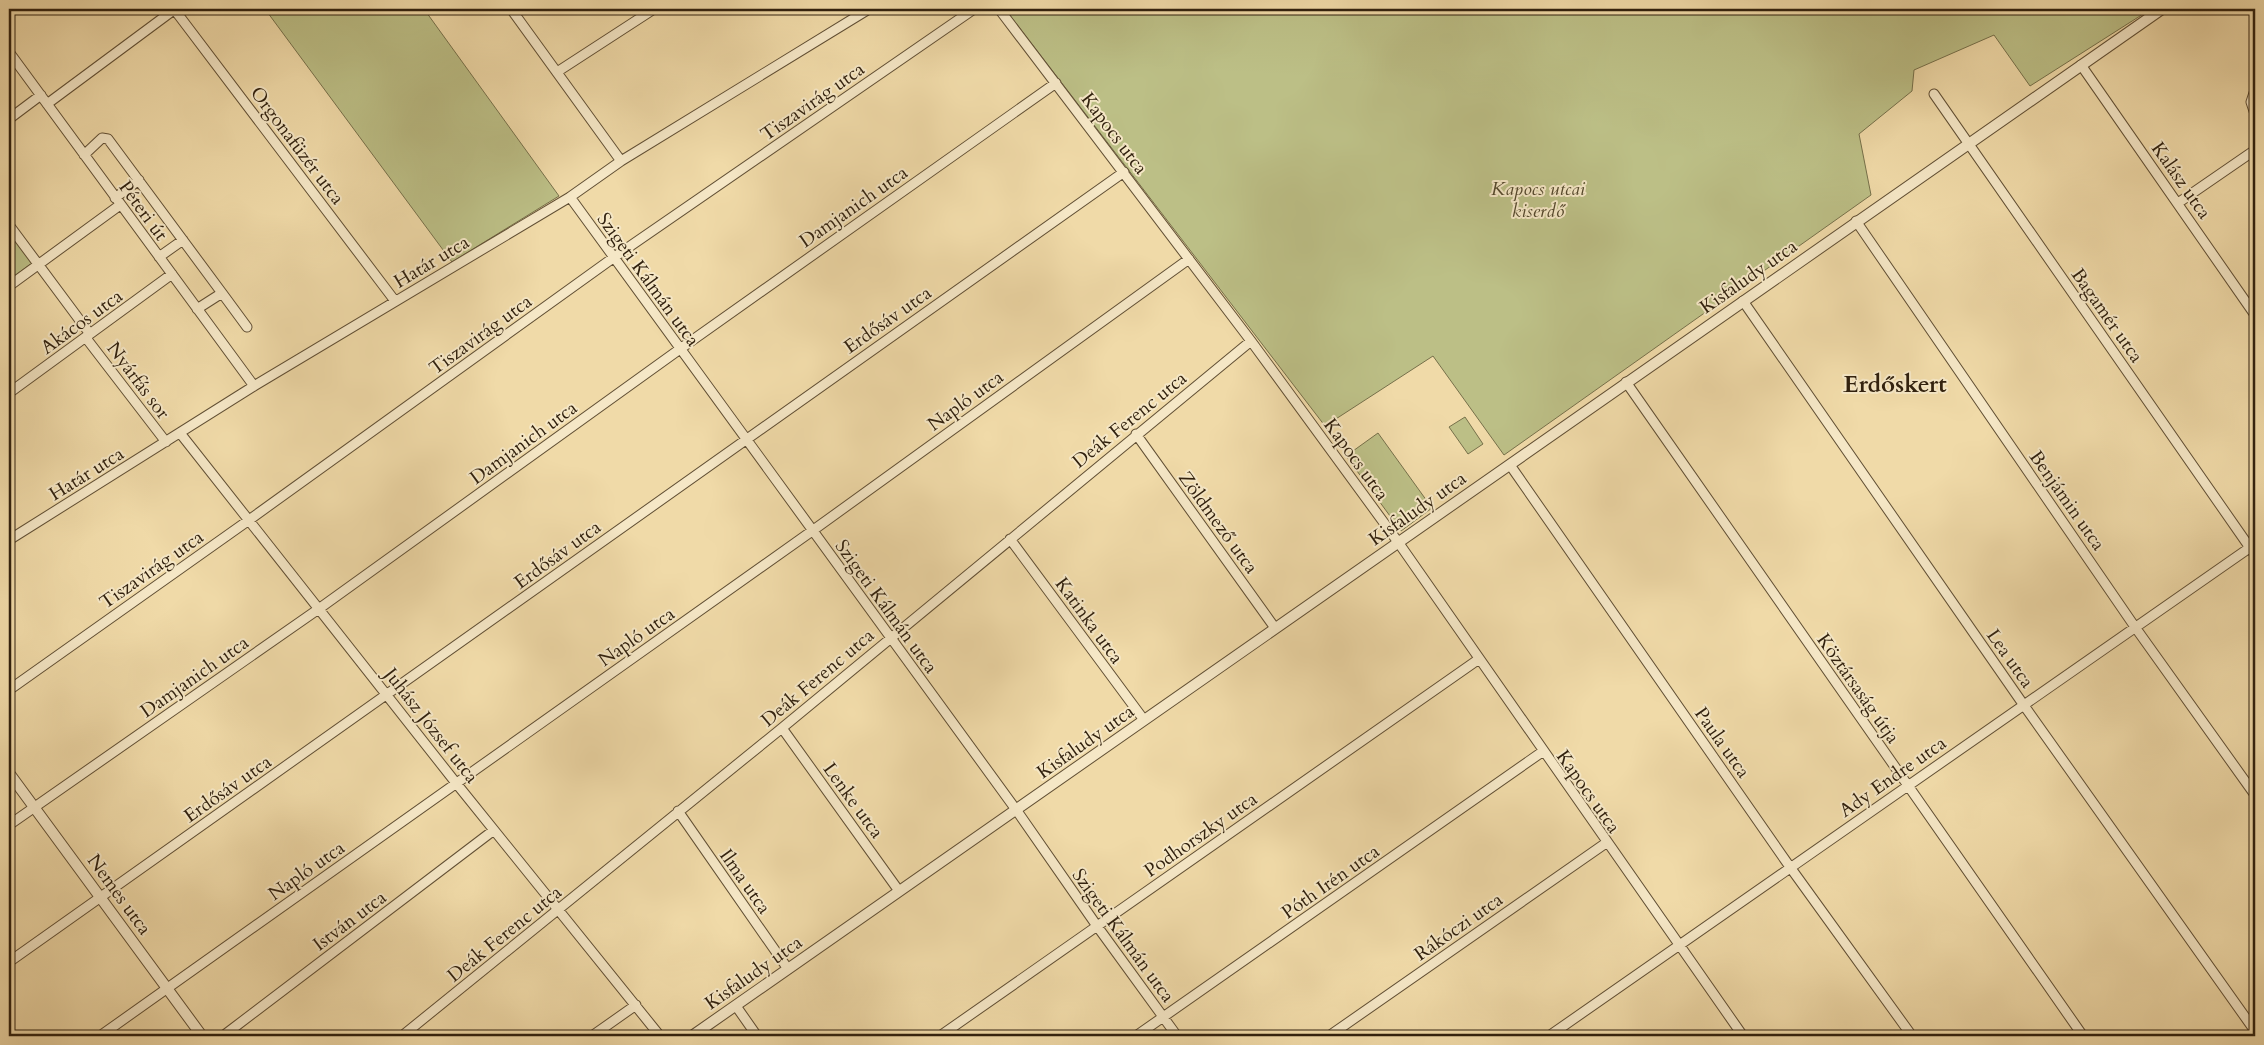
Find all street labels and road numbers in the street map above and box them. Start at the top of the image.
street label: Tiszavirág utca [755,56,870,147]
street label: Orgonafüzér utca [244,81,350,210]
street label: Kapocs utca [1075,87,1154,180]
street label: Kalász utca [2145,137,2217,224]
street label: Damjanich utca [794,160,913,254]
street label: Péteri út [113,175,174,246]
street label: Szigeti Kálmán utca [591,207,706,352]
street label: Határ utca [389,229,474,295]
street label: Kisfaludy utca [1695,234,1803,320]
street label: Bagamér utca [2065,263,2149,368]
street label: Erdősáv utca [838,280,937,360]
street label: Akácos utca [35,283,128,360]
street label: Tiszavirág utca [424,289,537,381]
street label: Nyárfás sor [101,337,176,425]
street label: Napló utca [922,364,1009,437]
street label: Deák Ferenc utca [1067,365,1192,474]
street label: Damjanich utca [465,395,583,491]
street label: Kapocs utca [1317,413,1395,506]
street label: Határ utca [44,441,129,507]
street label: Benjámin utca [2023,445,2111,556]
street label: Zöldmező utca [1172,466,1264,579]
street label: Kisfaludy utca [1364,466,1472,552]
street label: Erdősáv utca [509,514,606,595]
street label: Tiszavirág utca [94,524,209,615]
street label: Szigeti Kálmán utca [829,534,944,679]
street label: Katinka utca [1049,572,1129,669]
street label: Napló utca [593,601,680,673]
street label: Deák Ferenc utca [755,623,880,733]
street label: Lea utca [1980,624,2040,693]
street label: Köztársaság útja [1811,628,1906,749]
street label: Damjanich utca [135,630,254,724]
street label: Juhász József utca [376,660,484,789]
street label: Kisfaludy utca [1032,699,1140,785]
street label: Paula utca [1688,702,1756,783]
street label: Ady Endre utca [1834,730,1951,823]
street label: Kapocs utca [1550,745,1626,838]
street label: Erdősáv utca [178,749,277,829]
street label: Lenke utca [817,757,890,844]
street label: Podhorszky utca [1139,786,1262,884]
street label: Napló utca [263,835,350,907]
street label: Póth Irén utca [1276,838,1385,925]
street label: Ilma utca [713,844,777,919]
street label: Nemes utca [81,849,157,940]
street label: Szigeti Kálmán utca [1066,863,1181,1008]
street label: Deák Ferenc utca [442,879,567,988]
street label: István utca [307,885,392,957]
street label: Rákóczi utca [1409,887,1508,967]
street label: Kisfaludy utca [700,930,808,1016]

